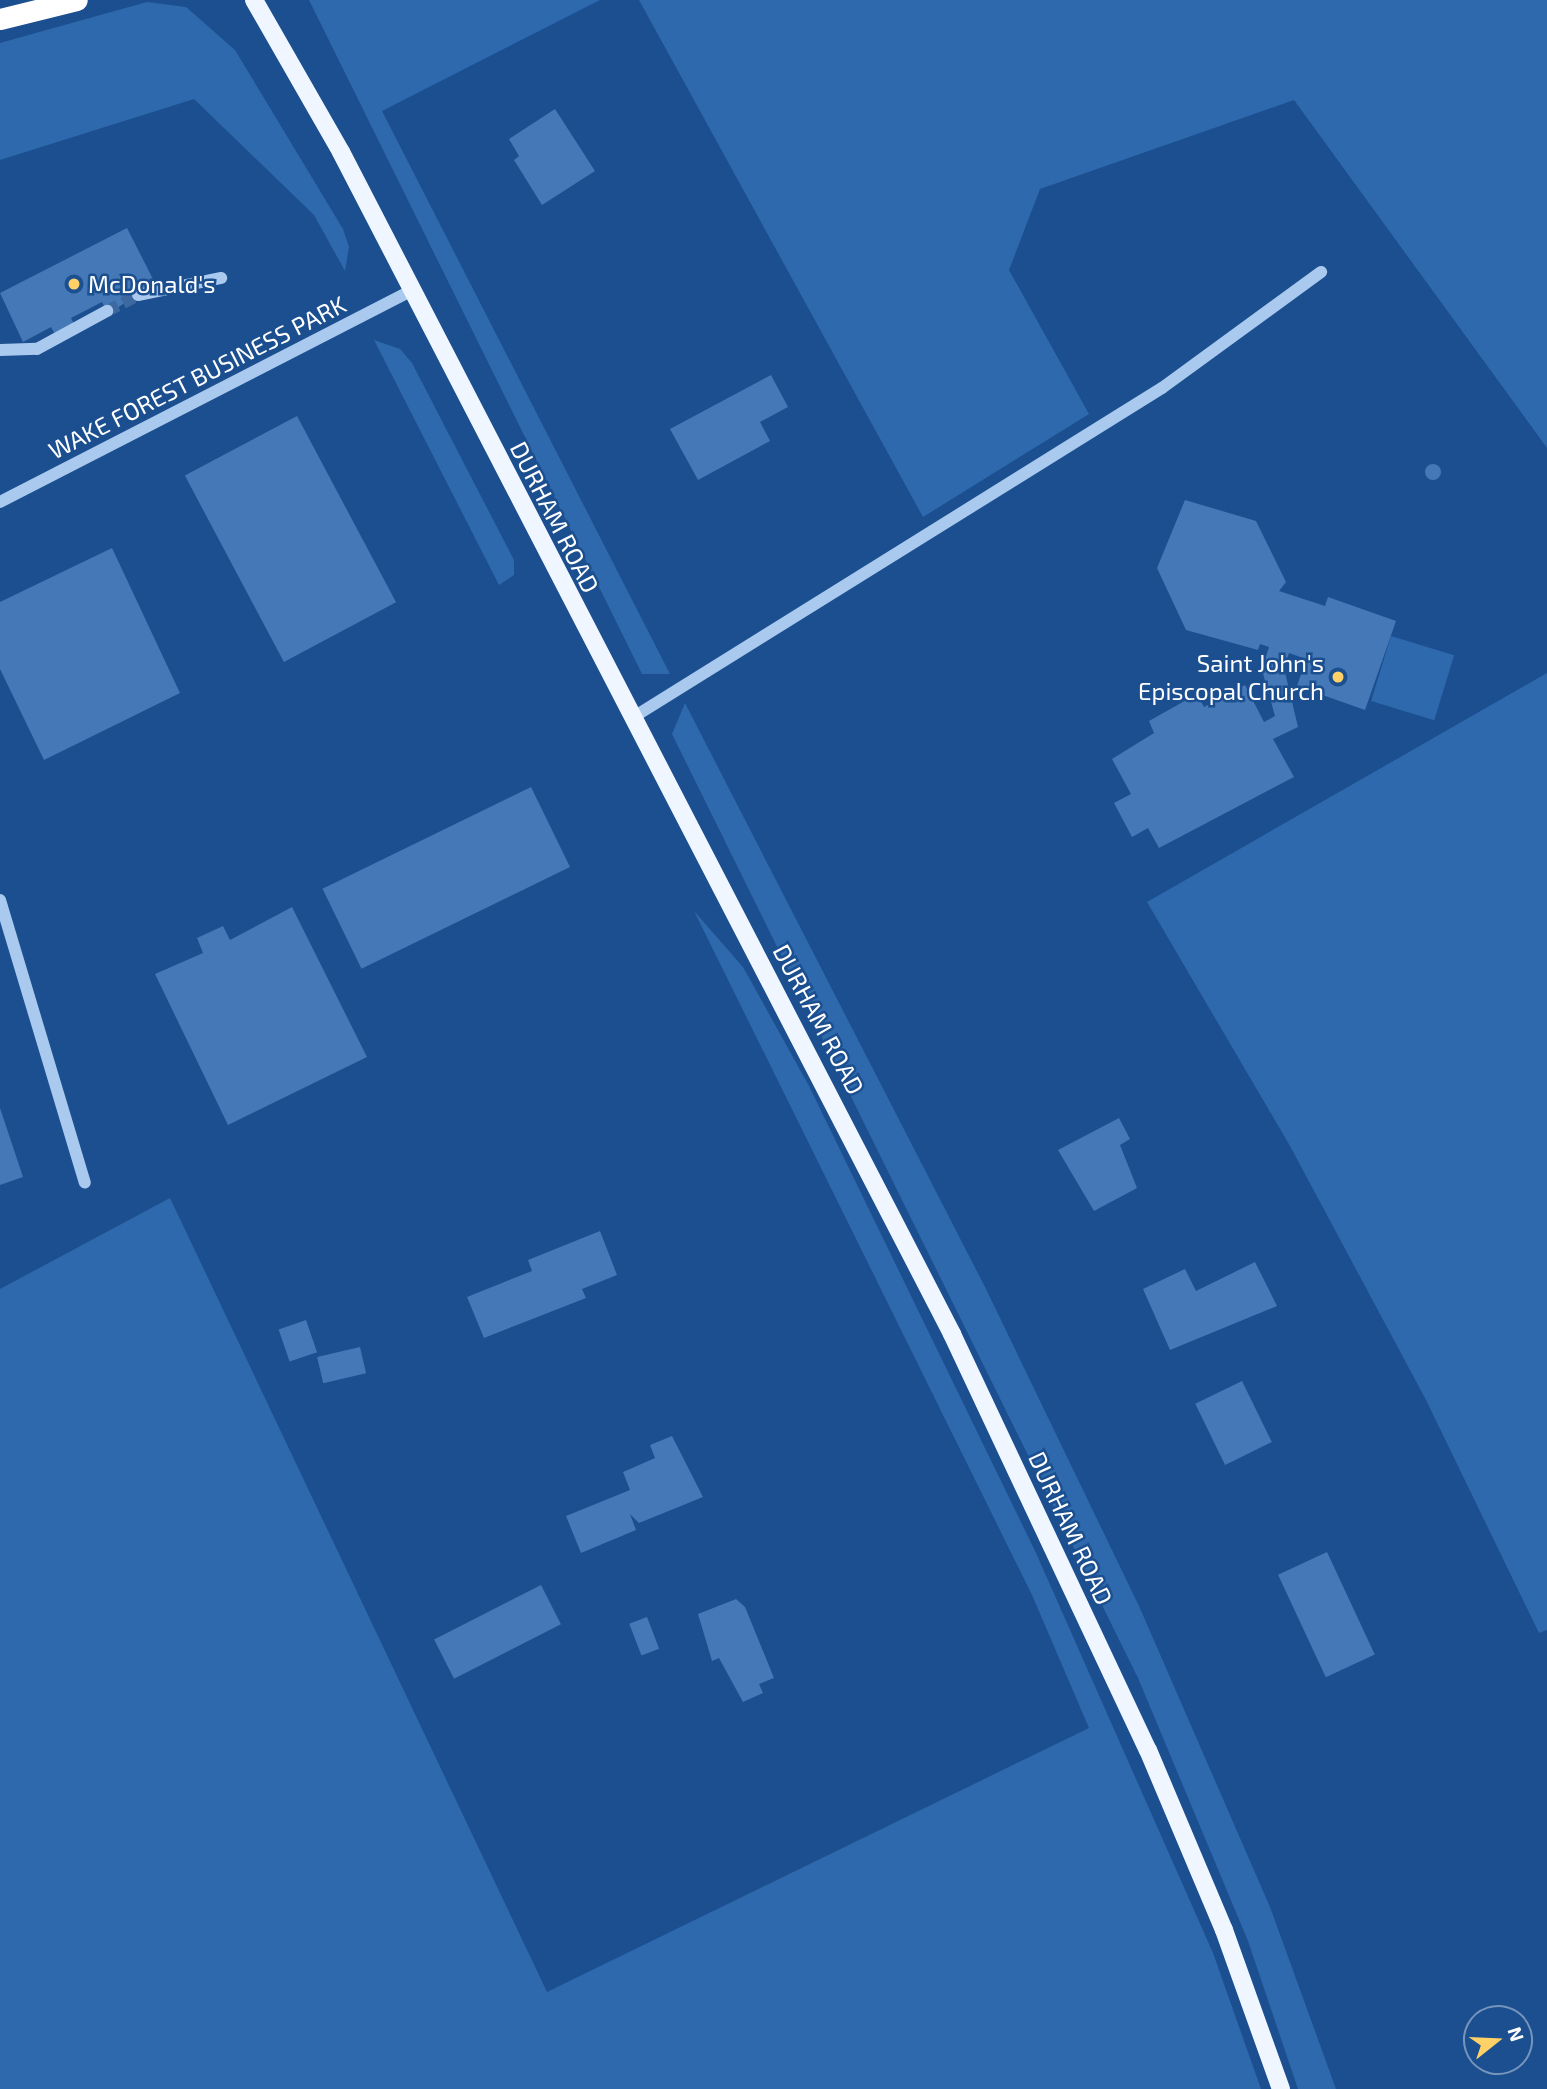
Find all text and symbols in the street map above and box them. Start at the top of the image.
place label: McDonald's [88,270,216,298]
marker: McDonald's [66,276,82,292]
street label: WAKE FOREST BUSINESS PARK [43,289,351,465]
street label: DURHAM ROAD [505,437,605,597]
place label: Saint John's Episcopal Church [1137,649,1324,705]
marker: Saint John's Episcopal Church [1330,669,1346,685]
street label: DURHAM ROAD [767,939,871,1099]
street label: DURHAM ROAD [1023,1447,1119,1609]
north arrow [1463,2005,1533,2075]
text: N [1503,2024,1530,2044]

